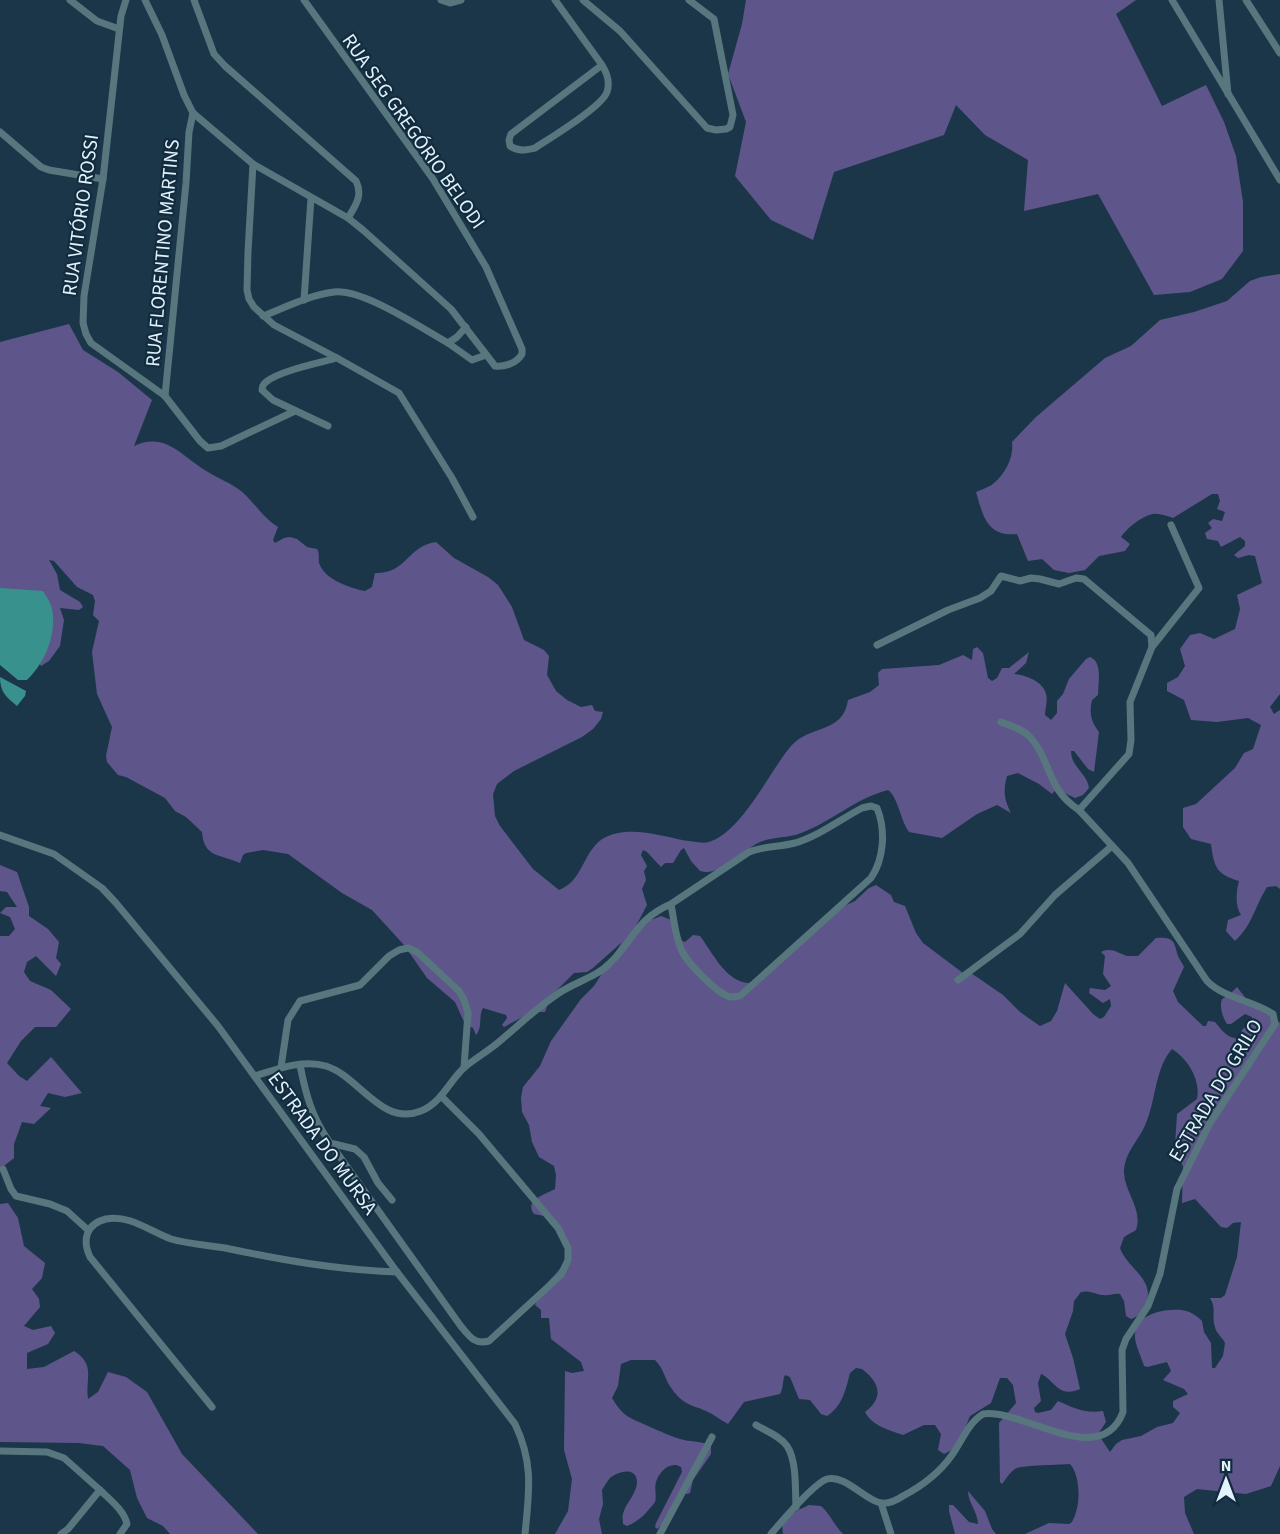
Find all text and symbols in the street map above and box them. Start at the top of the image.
street label: RUA SEG GREGÓRIO BELODI [335,28,491,235]
street label: RUA VITÓRIO ROSSI [56,133,106,298]
street label: RUA FLORENTINO MARTINS [139,138,187,368]
street label: ESTRADA DO GRILO [1162,1014,1270,1167]
street label: ESTRADA DO MURSA [261,1066,384,1221]
north arrow [1196,1450,1256,1510]
text: N [1221,1455,1231,1477]

